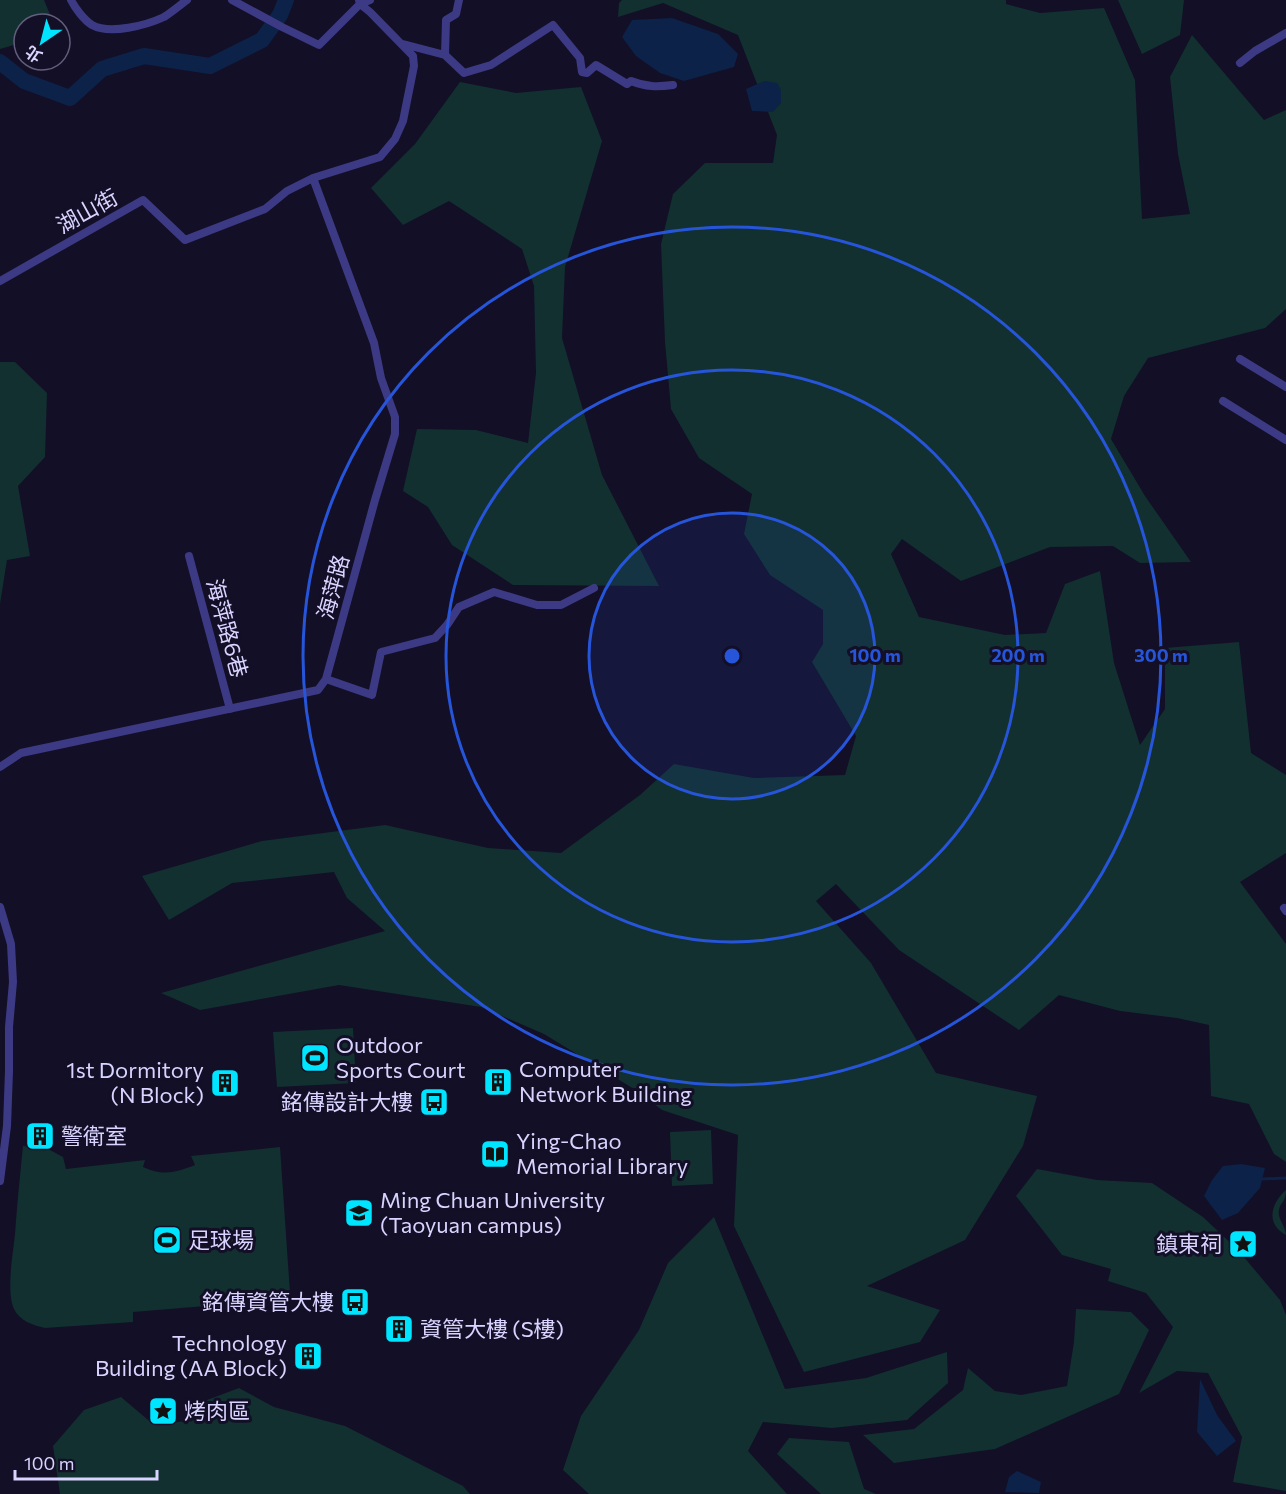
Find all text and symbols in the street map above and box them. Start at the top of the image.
north arrow [12,12,72,72]
text: 北 [21,42,45,67]
street label: 湖山街 [51,183,122,238]
street label: 海萍路 [311,551,354,622]
street label: 海萍路6巷 [201,575,254,680]
text: 100 m [849,644,901,666]
text: 200 m [991,644,1045,666]
text: 300 m [1134,644,1188,666]
centre of rings [722,646,742,666]
place label: Outdoor Sports Court [336,1031,465,1083]
sports icon: Outdoor Sports Court [299,1042,331,1074]
place label: Computer Network Building [519,1055,692,1107]
place label: 1st Dormitory (N Block) [66,1056,204,1108]
building icon: Computer Network Building [482,1066,514,1098]
building icon: 1st Dormitory (N Block) [209,1067,241,1099]
bus stop icon: 銘傳設計大樓 [418,1086,450,1118]
place label: 銘傳設計大樓 [281,1088,413,1115]
building icon: 警衛室 [24,1120,56,1152]
place label: 警衛室 [61,1122,127,1149]
place label: Ying-Chao Memorial Library [516,1127,688,1179]
library icon: Ying-Chao Memorial Library [479,1138,511,1170]
place label: Ming Chuan University (Taoyuan campus) [380,1186,605,1238]
school or university icon: Ming Chuan University (Taoyuan campus) [343,1197,375,1229]
sports icon: 足球場 [151,1224,183,1256]
place label: 足球場 [188,1226,254,1253]
place icon: 鎮東祠 [1227,1228,1259,1260]
place label: 鎮東祠 [1156,1230,1222,1257]
bus stop icon: 銘傳資管大樓 [339,1286,371,1318]
place label: 銘傳資管大樓 [202,1288,334,1315]
building icon: 資管大樓 (S樓) [383,1313,415,1345]
place label: 資管大樓 (S樓) [420,1315,564,1342]
place label: Technology Building (AA Block) [95,1329,287,1381]
building icon: Technology Building (AA Block) [292,1340,324,1372]
place icon: 烤肉區 [147,1395,179,1427]
place label: 烤肉區 [184,1397,250,1424]
scale bar [15,1443,158,1481]
text: 100 m [24,1452,74,1474]

